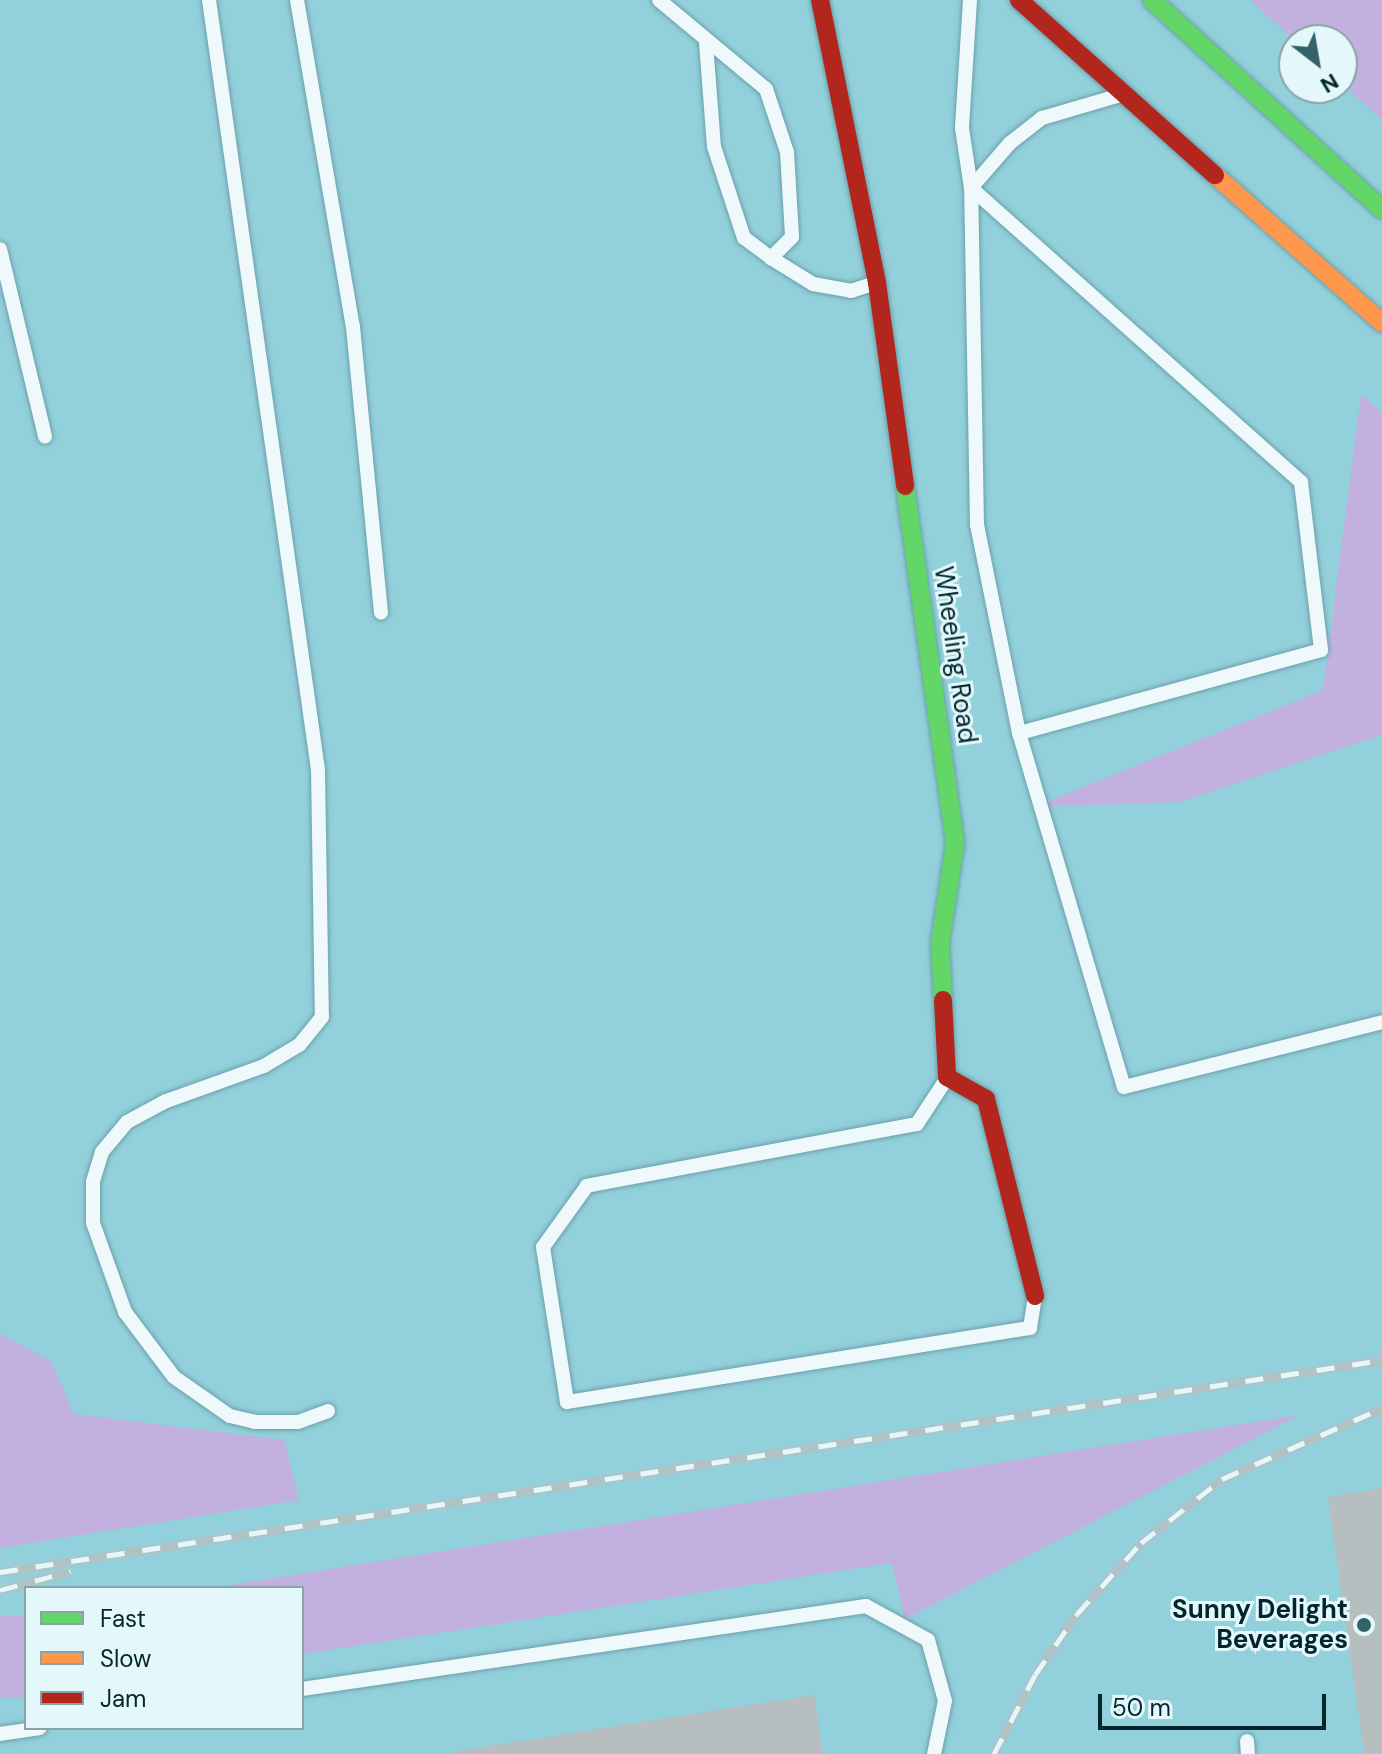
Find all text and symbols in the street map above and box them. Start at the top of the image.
north arrow [1278,24,1358,104]
text: N [1315,67,1344,100]
street label: Wheeling Road [927,564,983,746]
legend [24,1586,304,1730]
place label: Sunny Delight Beverages [1172,1594,1348,1656]
text: Fast [100,1603,146,1634]
marker: Sunny Delight Beverages [1355,1616,1373,1634]
text: Slow [100,1643,151,1674]
scale bar [1102,1678,1330,1728]
text: Jam [100,1683,146,1714]
text: 50 m [1112,1692,1171,1723]

